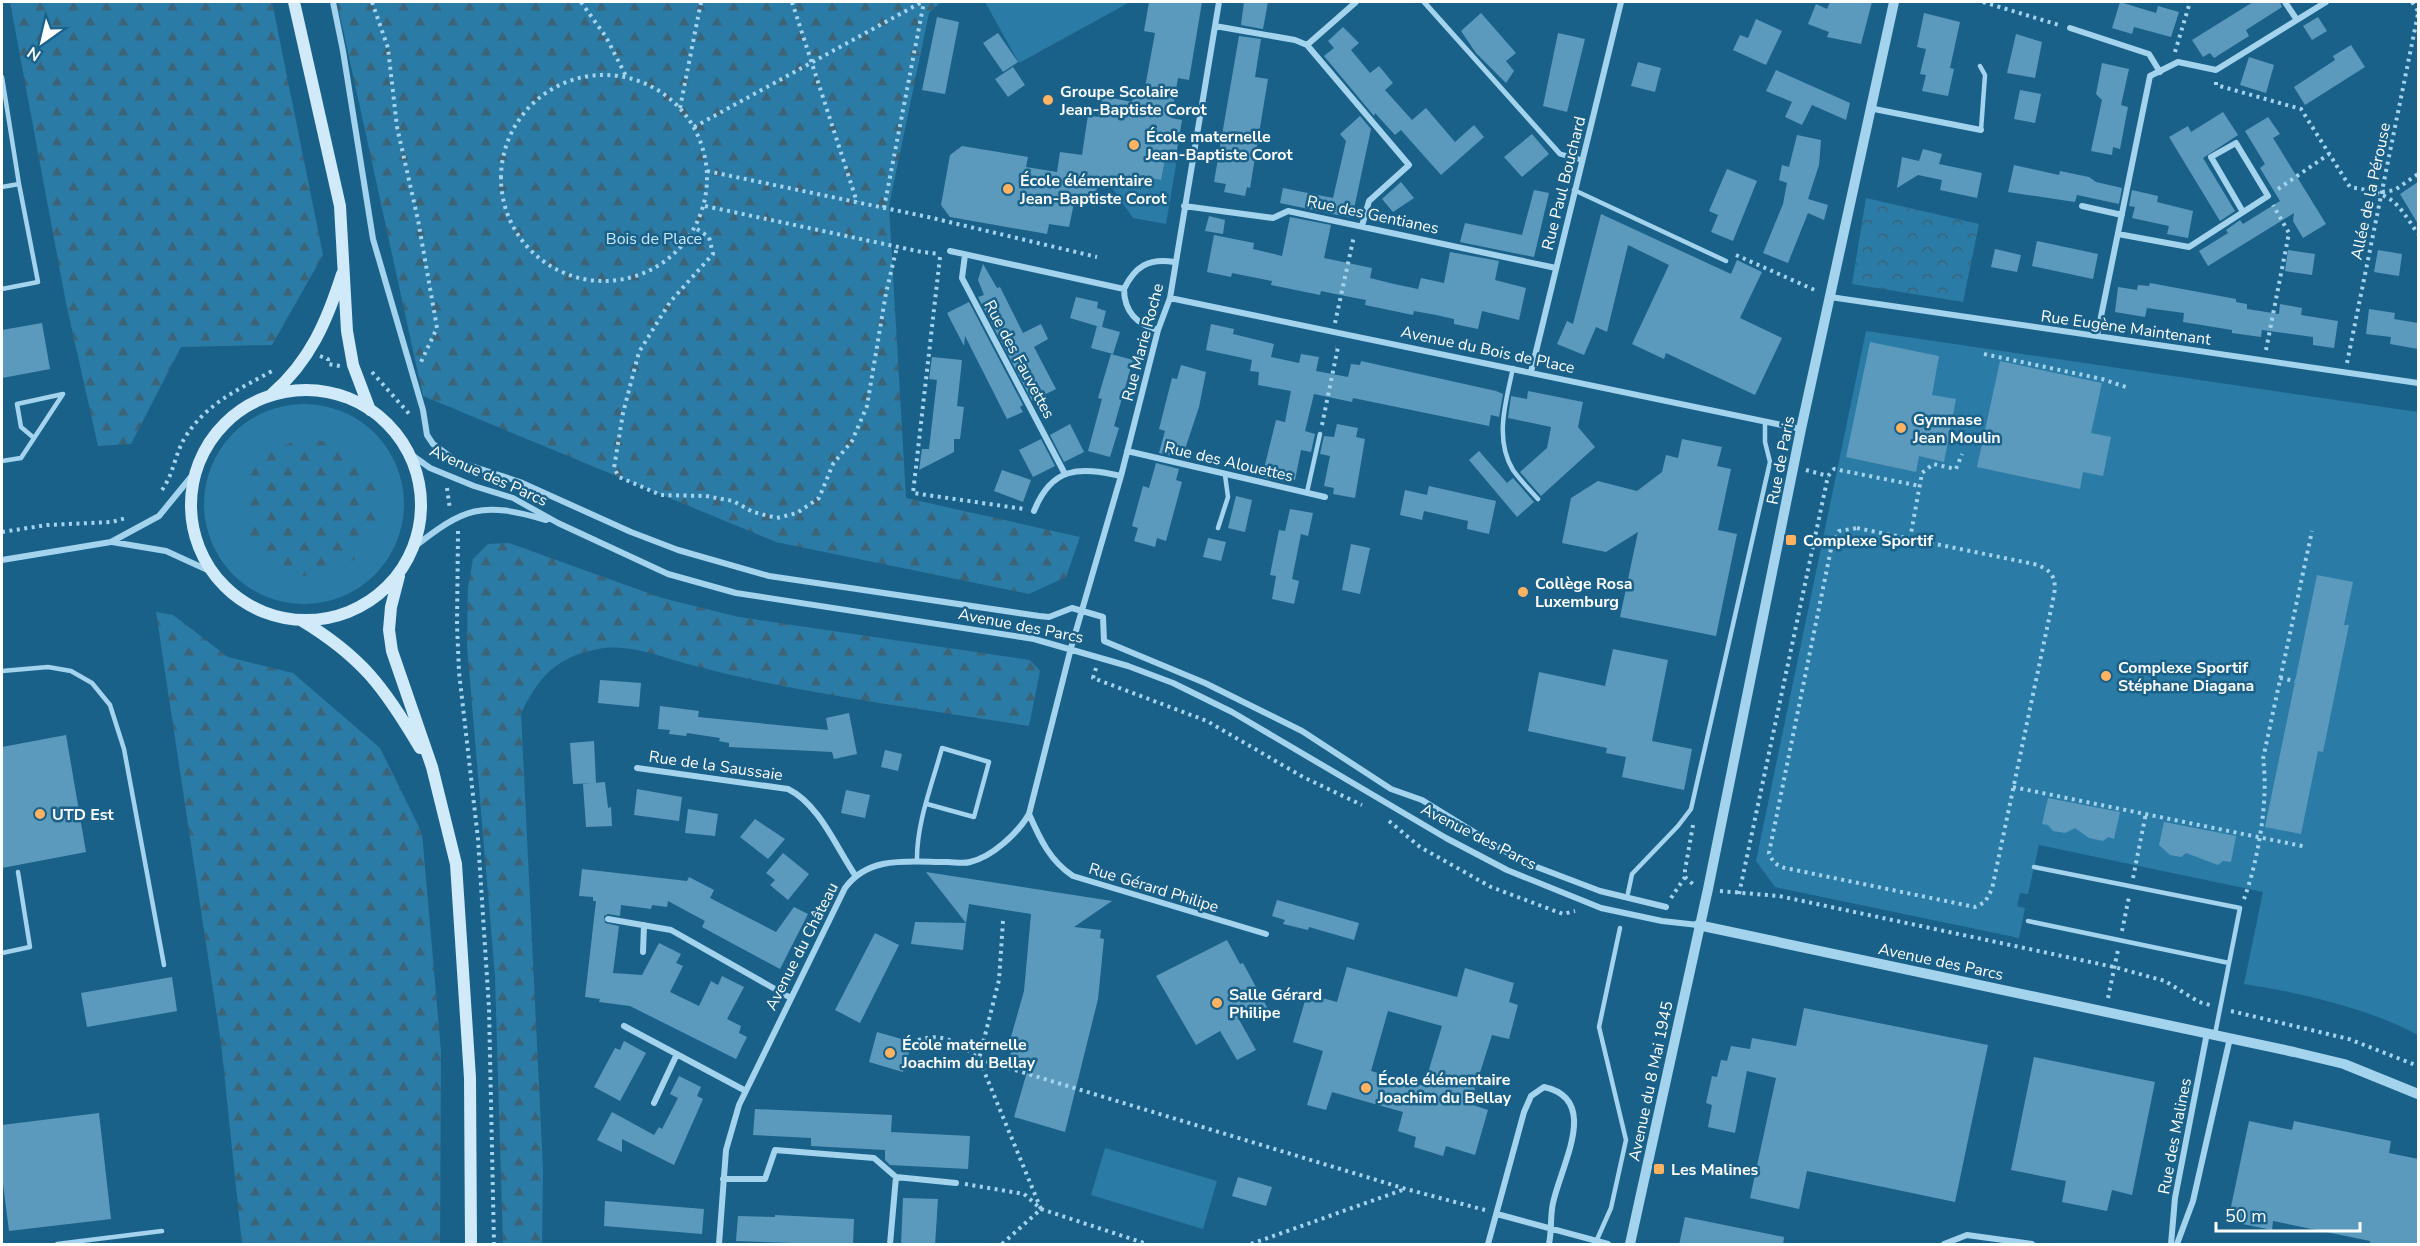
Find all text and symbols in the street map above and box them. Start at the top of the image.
north arrow [12,12,72,72]
text: N [23,41,45,66]
place label: Groupe Scolaire Jean-Baptiste Corot [1059,81,1207,121]
marker: Groupe Scolaire Jean-Baptiste Corot [1041,93,1055,107]
street label: Rue Paul Bouchard [1537,114,1591,252]
street label: Allée de la Pérouse [2346,121,2396,262]
place label: École maternelle Jean-Baptiste Corot [1145,126,1293,166]
marker: École maternelle Jean-Baptiste Corot [1127,138,1141,152]
place label: École élémentaire Jean-Baptiste Corot [1019,170,1167,210]
marker: École élémentaire Jean-Baptiste Corot [1001,182,1015,196]
street label: Rue des Gentianes [1305,190,1441,240]
park label: Bois de Place [606,228,702,250]
street label: Rue Marie Roche [1117,281,1169,404]
street label: Rue des Fauvettes [979,296,1060,423]
street label: Rue Eugène Maintenant [2039,305,2213,351]
street label: Avenue du Bois de Place [1399,321,1577,379]
place label: Gymnase Jean Moulin [1912,409,2001,449]
street label: Rue de Paris [1762,414,1800,506]
marker: Gymnase Jean Moulin [1894,421,1908,435]
street label: Rue des Alouettes [1162,436,1295,488]
street label: Avenue des Parcs [426,440,551,512]
place label: Complexe Sportif [1803,530,1934,552]
marker: Complexe Sportif [1784,533,1798,547]
place label: Collège Rosa Luxemburg [1535,573,1633,613]
marker: Collège Rosa Luxemburg [1516,585,1530,599]
street label: Avenue des Parcs [956,603,1085,649]
place label: Complexe Sportif Stéphane Diagana [2118,657,2254,697]
marker: Complexe Sportif Stéphane Diagana [2099,669,2113,683]
street label: Rue de la Saussaie [647,746,784,786]
street label: Avenue des Parcs [1417,798,1540,876]
place label: UTD Est [52,804,114,826]
marker: UTD Est [33,807,47,821]
street label: Rue Gérard Philipe [1086,858,1221,918]
street label: Avenue du Château [760,879,844,1014]
street label: Avenue des Parcs [1876,938,2005,986]
place label: Salle Gérard Philipe [1229,984,1322,1024]
marker: Salle Gérard Philipe [1210,996,1224,1010]
street label: Avenue du 8 Mai 1945 [1623,999,1679,1163]
place label: École maternelle Joachim du Bellay [901,1034,1036,1074]
marker: École maternelle Joachim du Bellay [883,1046,897,1060]
place label: École élémentaire Joachim du Bellay [1377,1069,1512,1109]
street label: Rue des Malines [2153,1076,2197,1196]
marker: École élémentaire Joachim du Bellay [1359,1081,1373,1095]
place label: Les Malines [1671,1159,1759,1181]
marker: Les Malines [1652,1162,1666,1176]
scale bar [2216,1195,2360,1233]
text: 50 m [2225,1204,2267,1228]

